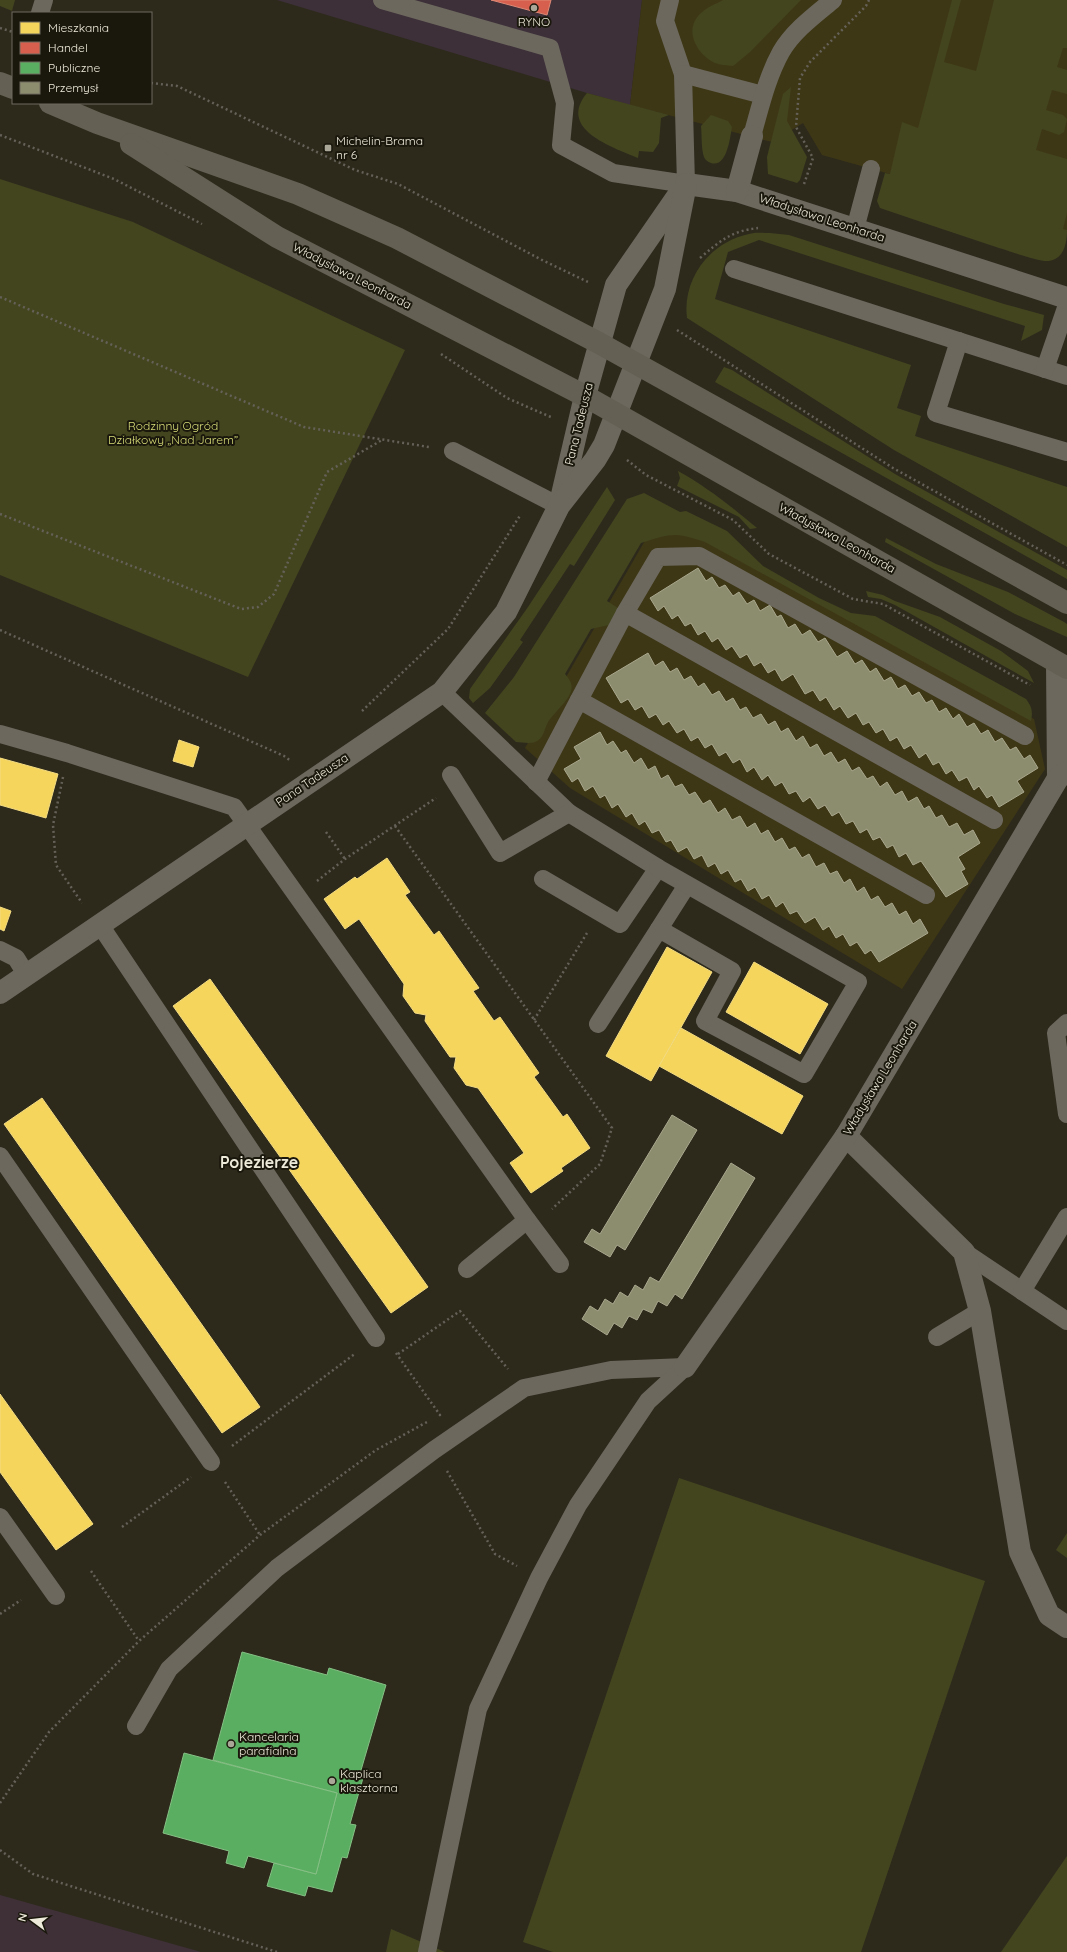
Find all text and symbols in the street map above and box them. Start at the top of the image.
marker: RYNO [529,3,539,13]
legend [12,12,152,104]
place label: RYNO [518,14,550,29]
text: Mieszkania [48,20,109,35]
text: Handel [48,40,88,55]
text: Publiczne [48,60,100,75]
text: Przemysł [48,80,98,95]
place label: Michelin-Brama nr 6 [336,133,423,162]
marker: Michelin-Brama nr 6 [323,143,333,153]
street label: Władysława Leonharda [757,190,887,245]
street label: Władysława Leonharda [290,239,414,312]
street label: Pana Tadeusza [561,381,596,467]
park label: Rodzinny Ogród Działkowy „Nad Jarem” [108,418,238,447]
street label: Władysława Leonharda [776,499,898,576]
street label: Pana Tadeusza [272,750,351,809]
street label: Władysława Leonharda [839,1018,920,1138]
district label: Pojezierze [220,1152,298,1172]
place label: Kancelaria parafialna [239,1729,299,1758]
marker: Kancelaria parafialna [226,1739,236,1749]
place label: Kaplica klasztorna [340,1766,398,1795]
marker: Kaplica klasztorna [327,1776,337,1786]
north arrow [12,1900,52,1940]
text: N [15,1912,30,1923]

